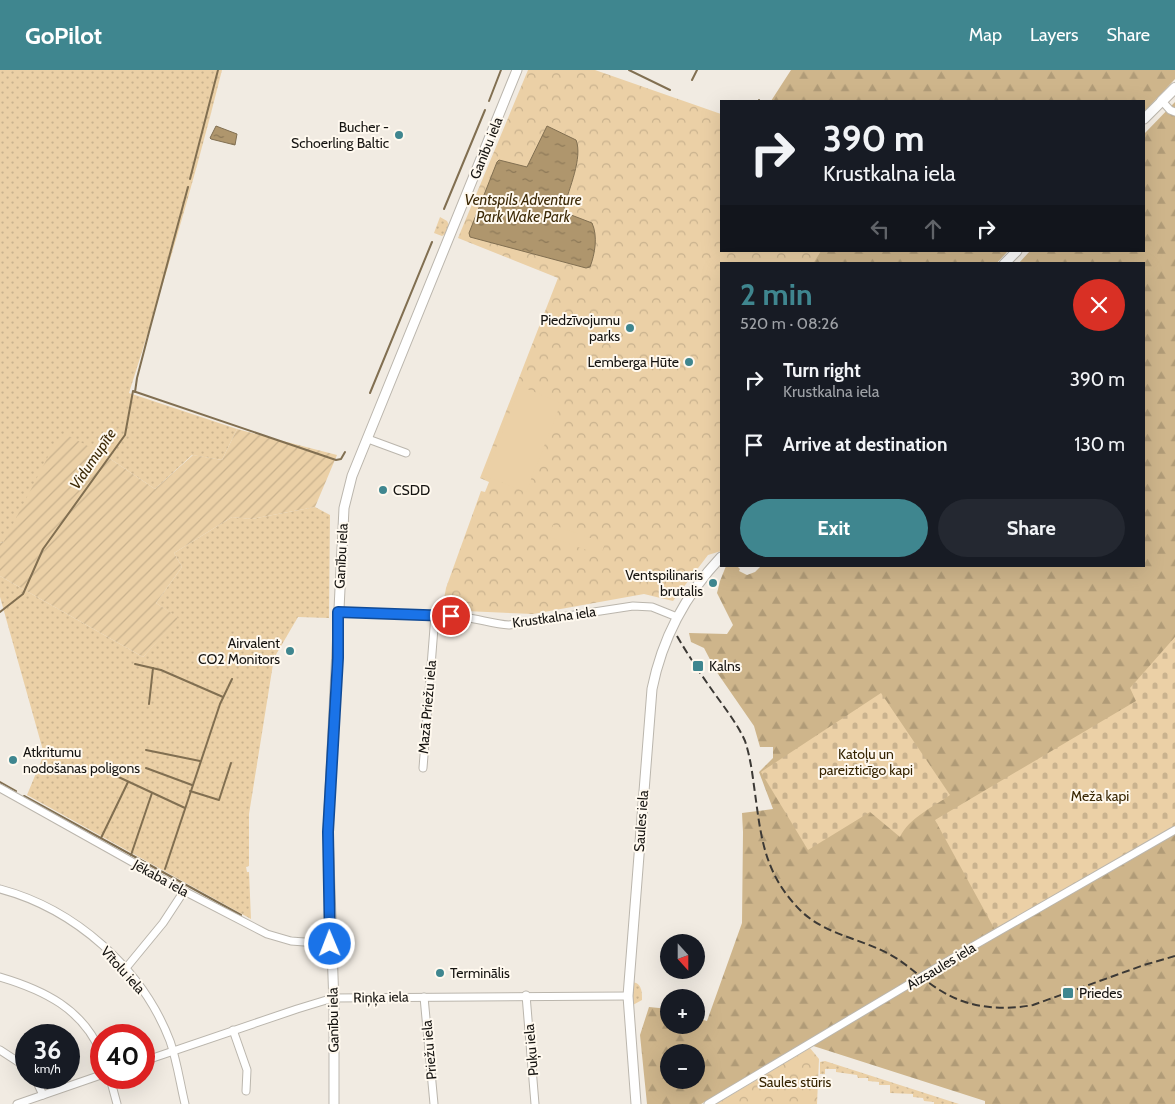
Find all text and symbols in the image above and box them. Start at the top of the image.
text: GoPilot [25,21,102,50]
text: Map [969,24,1002,46]
text: Layers [1030,24,1079,46]
text: Share [1107,24,1150,46]
street label: Ganību iela [465,114,507,182]
text: 390 m [823,117,925,160]
place label: Bucher - Schoerling Baltic [291,118,389,152]
icon: right [740,120,805,185]
marker: Bucher - Schoerling Baltic [393,129,405,141]
text: Krustkalna iela [823,160,955,187]
water label: Ventspils Adventure Park Wake Park [464,191,582,226]
icon: left [866,215,894,243]
icon: ahead [919,215,947,243]
icon: right [972,215,1000,243]
text: 2 min [740,276,812,313]
button: close [1073,279,1125,331]
place label: Piedzīvojumu parks [540,311,620,345]
text: 520 m · 08:26 [740,314,839,333]
marker: Piedzīvojumu parks [624,322,636,334]
place label: Lemberga Hūte [588,353,679,371]
marker: Lemberga Hūte [683,356,695,368]
text: Turn right [783,359,861,382]
icon: right [740,366,768,394]
text: 390 m [1070,368,1125,391]
text: Krustkalna iela [783,382,879,401]
water label: Vidumupīte [66,425,120,493]
icon: arrive [740,431,768,459]
text: Arrive at destination [783,433,947,456]
text: 130 m [1074,433,1125,456]
place label: CSDD [393,481,430,499]
marker: CSDD [377,484,389,496]
button: Exit [740,499,928,557]
button: Share [938,499,1125,557]
street label: Ganību iela [330,523,352,589]
place label: Ventspilinaris brutalis [625,566,703,600]
marker: Ventspilinaris brutalis [707,577,719,589]
pin [430,595,472,637]
icon: arrive [437,602,465,630]
street label: Krustkalna iela [511,602,597,632]
place label: Airvalent CO2 Monitors [198,634,280,668]
marker: Airvalent CO2 Monitors [284,645,296,657]
place label: Kalns [709,657,741,675]
street label: Mazā Priežu iela [414,659,440,755]
marker: Kalns [691,659,705,673]
place label: Atkritumu nodošanas poligons [23,743,140,777]
park label: Katoļu un pareizticīgo kapi [819,745,913,779]
marker: Atkritumu nodošanas poligons [7,754,19,766]
park label: Meža kapi [1071,787,1129,805]
street label: Saules iela [630,789,652,852]
street label: Jēkaba iela [129,855,192,901]
position arrow [303,917,355,969]
north arrow [660,934,705,979]
map controls [660,934,705,1089]
street label: Aizsaules iela [903,938,979,994]
street label: Vītolu iela [97,942,149,998]
place label: Terminālis [450,964,510,982]
marker: Terminālis [434,967,446,979]
place label: Priedes [1079,984,1122,1002]
marker: Priedes [1061,986,1075,1000]
street label: Ganību iela [323,987,343,1053]
street label: Riņķa iela [353,988,409,1006]
button: + [660,989,705,1034]
street label: Priežu iela [417,1019,441,1081]
street label: Puķu iela [520,1023,542,1077]
speed limit sign: 40 [90,1024,155,1089]
text: 36 [34,1035,61,1065]
button: − [660,1044,705,1089]
text: km/h [34,1061,61,1076]
park label: Saules stūris [759,1073,832,1091]

